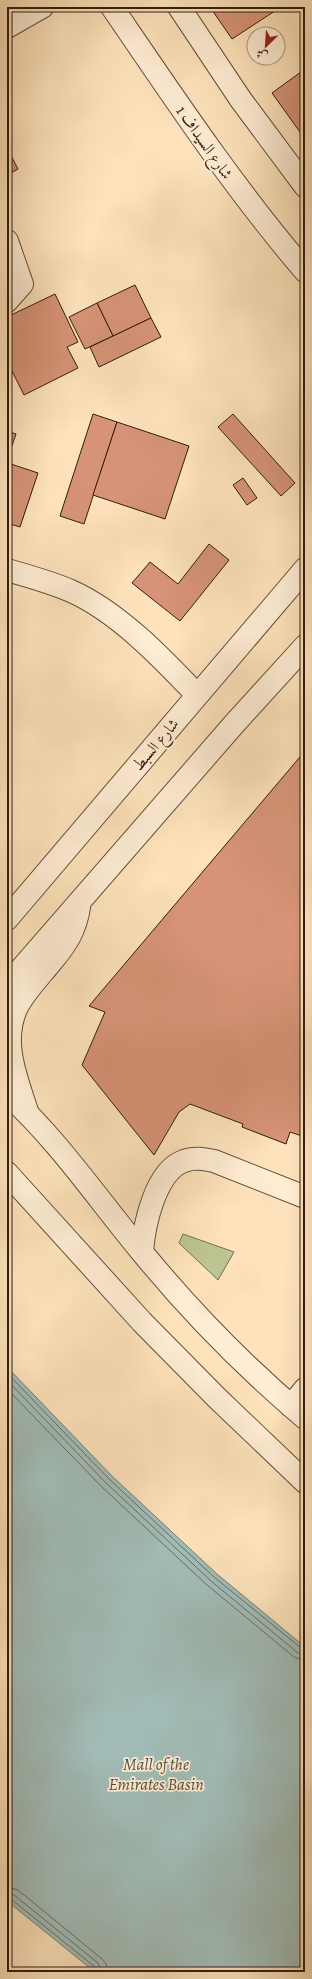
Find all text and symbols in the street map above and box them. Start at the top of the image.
north arrow [246,26,286,66]
text: ش [254,45,270,64]
street label: شارع السيداف 1 [169,101,238,185]
street label: شارع السبط [127,714,186,777]
water label: Mall of the Emirates Basin [108,1753,204,1796]

